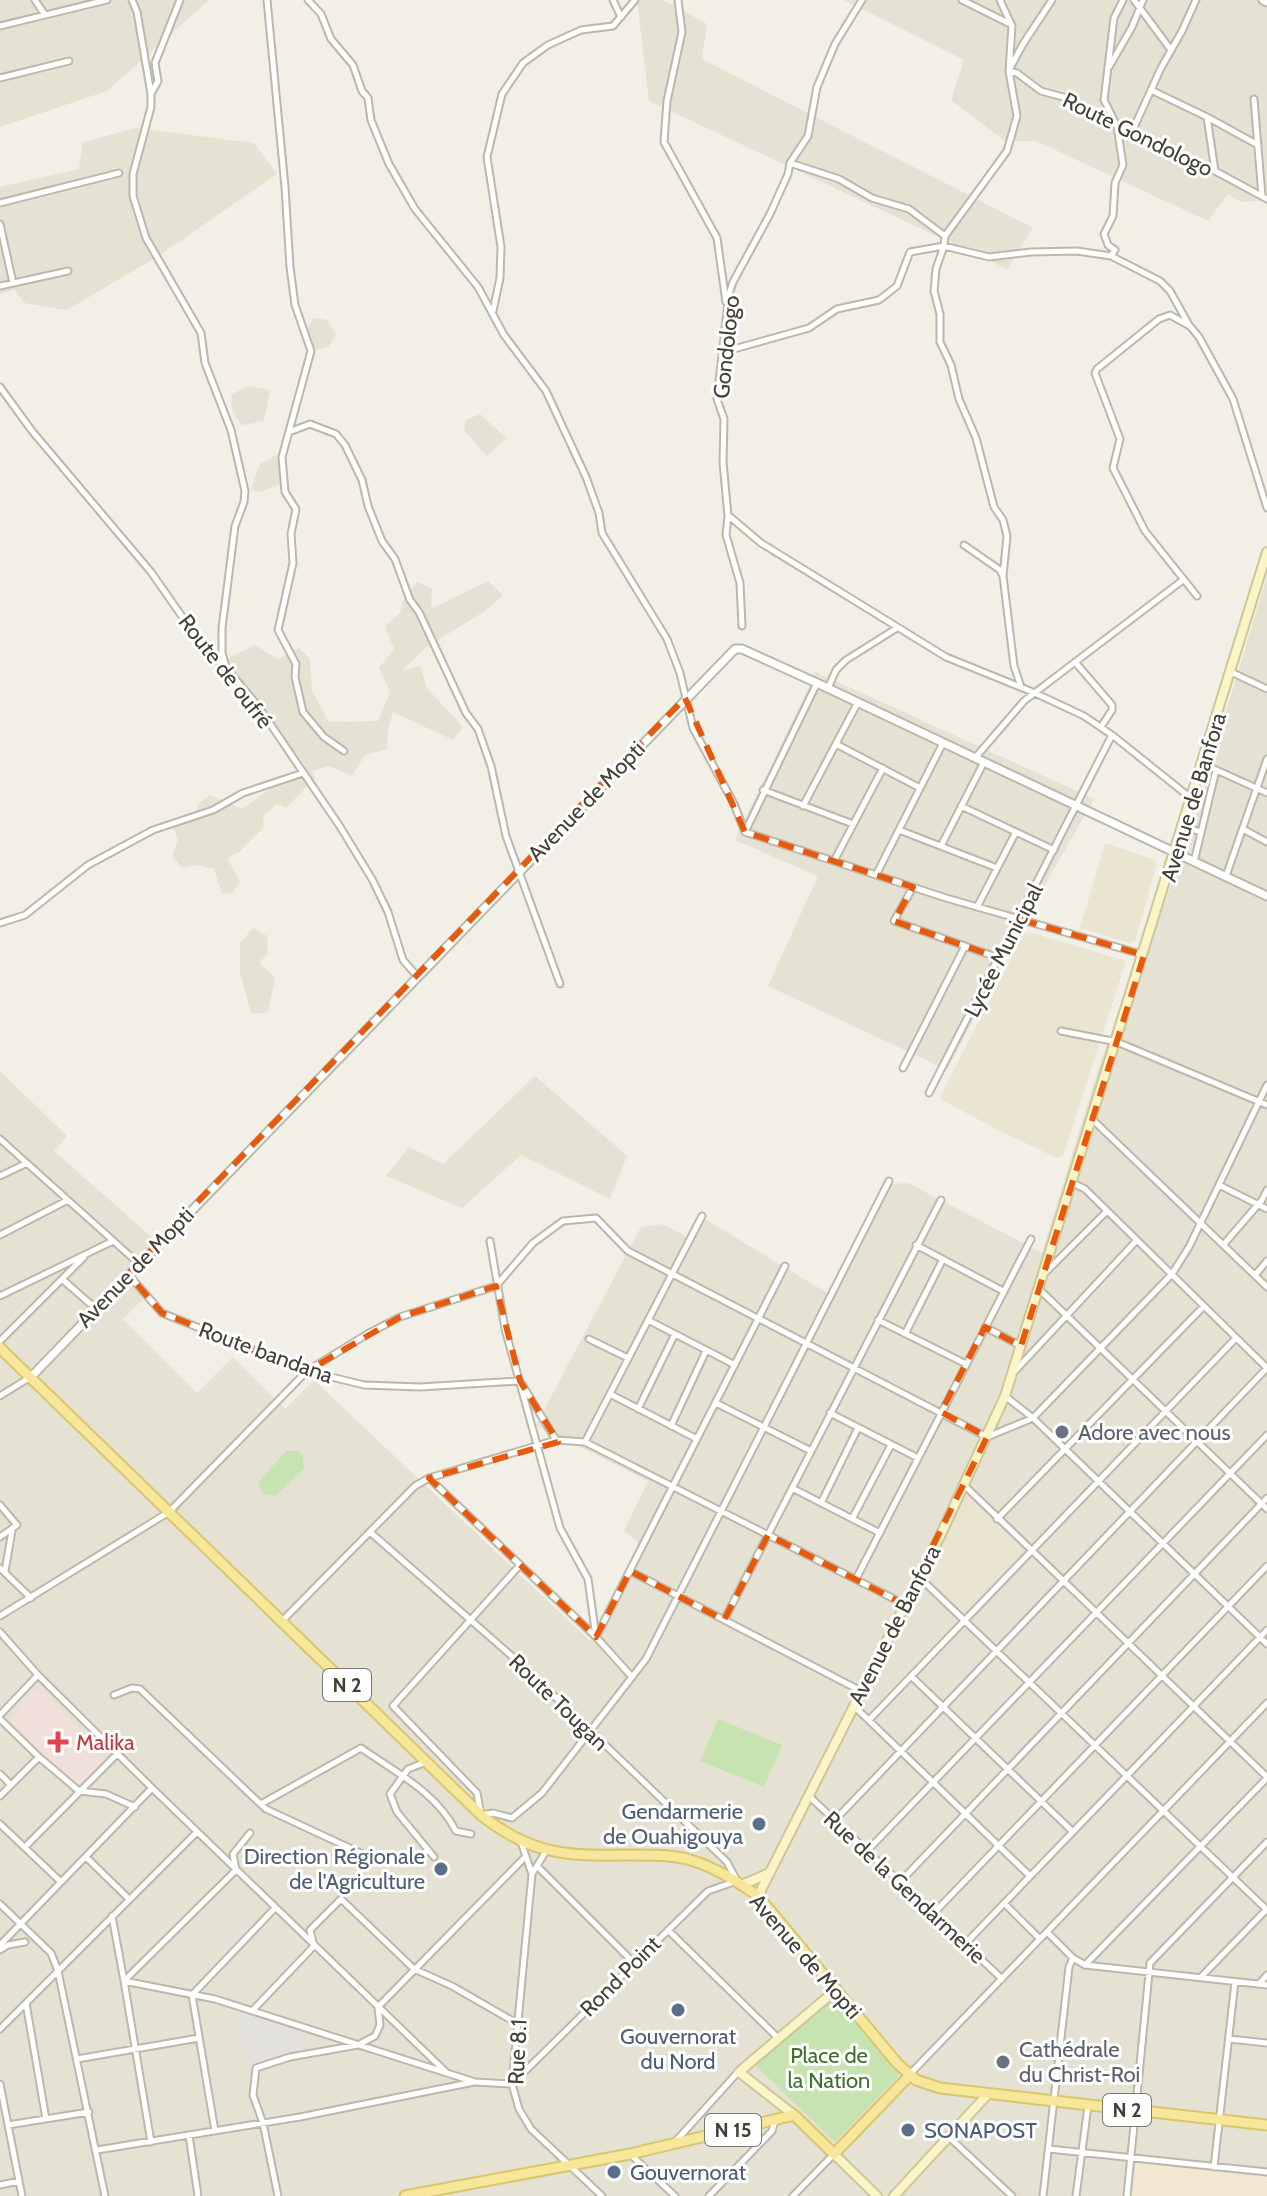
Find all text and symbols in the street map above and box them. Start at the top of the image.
street label: Route Gondologo [1058,86,1217,182]
street label: Gondologo [708,294,745,400]
street label: Route de oufré [173,609,279,734]
street label: Avenue de Banfora [1155,709,1232,885]
street label: Avenue de Mopti [522,735,651,867]
street label: Lycée Municipal [958,878,1049,1022]
street label: Avenue de Mopti [71,1201,200,1333]
street label: Route bandana [195,1316,337,1389]
place label: Adore avec nous [1078,1419,1231,1446]
marker: Adore avec nous [1053,1423,1071,1441]
street label: Avenue de Banfora [843,1541,947,1710]
street label: Route Tougan [503,1648,614,1756]
road number: N 2 [323,1669,371,1701]
place label: Malika [76,1729,135,1756]
marker: Malika [47,1731,69,1753]
place label: Gendarmerie de Ouahigouya [603,1798,743,1850]
street label: Rue de la Gendarmerie [818,1805,991,1969]
marker: Gendarmerie de Ouahigouya [750,1815,768,1833]
place label: Direction Régionale de l'Agriculture [244,1843,425,1895]
marker: Direction Régionale de l'Agriculture [432,1860,450,1878]
street label: Avenue de Mopti [744,1888,867,2024]
street label: Rond Point [574,1930,667,2022]
marker: Gouvernorat du Nord [669,2001,687,2019]
street label: Rue 8.1 [502,2019,533,2085]
place label: Gouvernorat du Nord [620,2023,737,2075]
place label: Cathédrale du Christ-Roi [1019,2036,1140,2088]
park label: Place de la Nation [788,2042,870,2094]
marker: Cathédrale du Christ-Roi [994,2053,1012,2071]
road number: N 2 [1103,2094,1151,2126]
road number: N 15 [705,2114,761,2146]
place label: SONAPOST [924,2117,1037,2144]
marker: SONAPOST [899,2121,917,2139]
place label: Gouvernorat [630,2159,747,2186]
marker: Gouvernorat [605,2163,623,2181]

